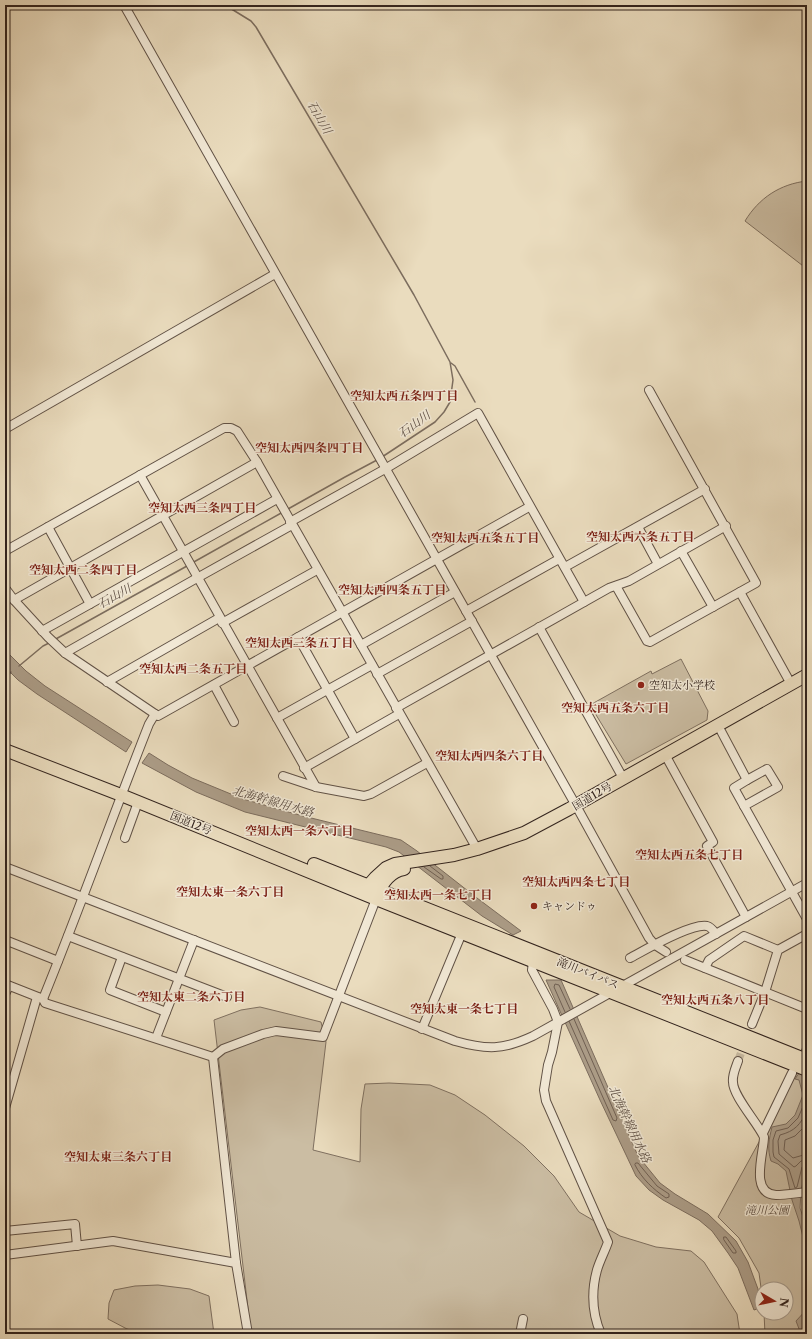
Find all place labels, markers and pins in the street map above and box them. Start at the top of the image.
place label: 空知太小学校 [649,678,715,692]
marker: 空知太小学校 [636,680,646,690]
place label: キャンドゥ [542,899,597,913]
marker: キャンドゥ [529,901,539,911]

